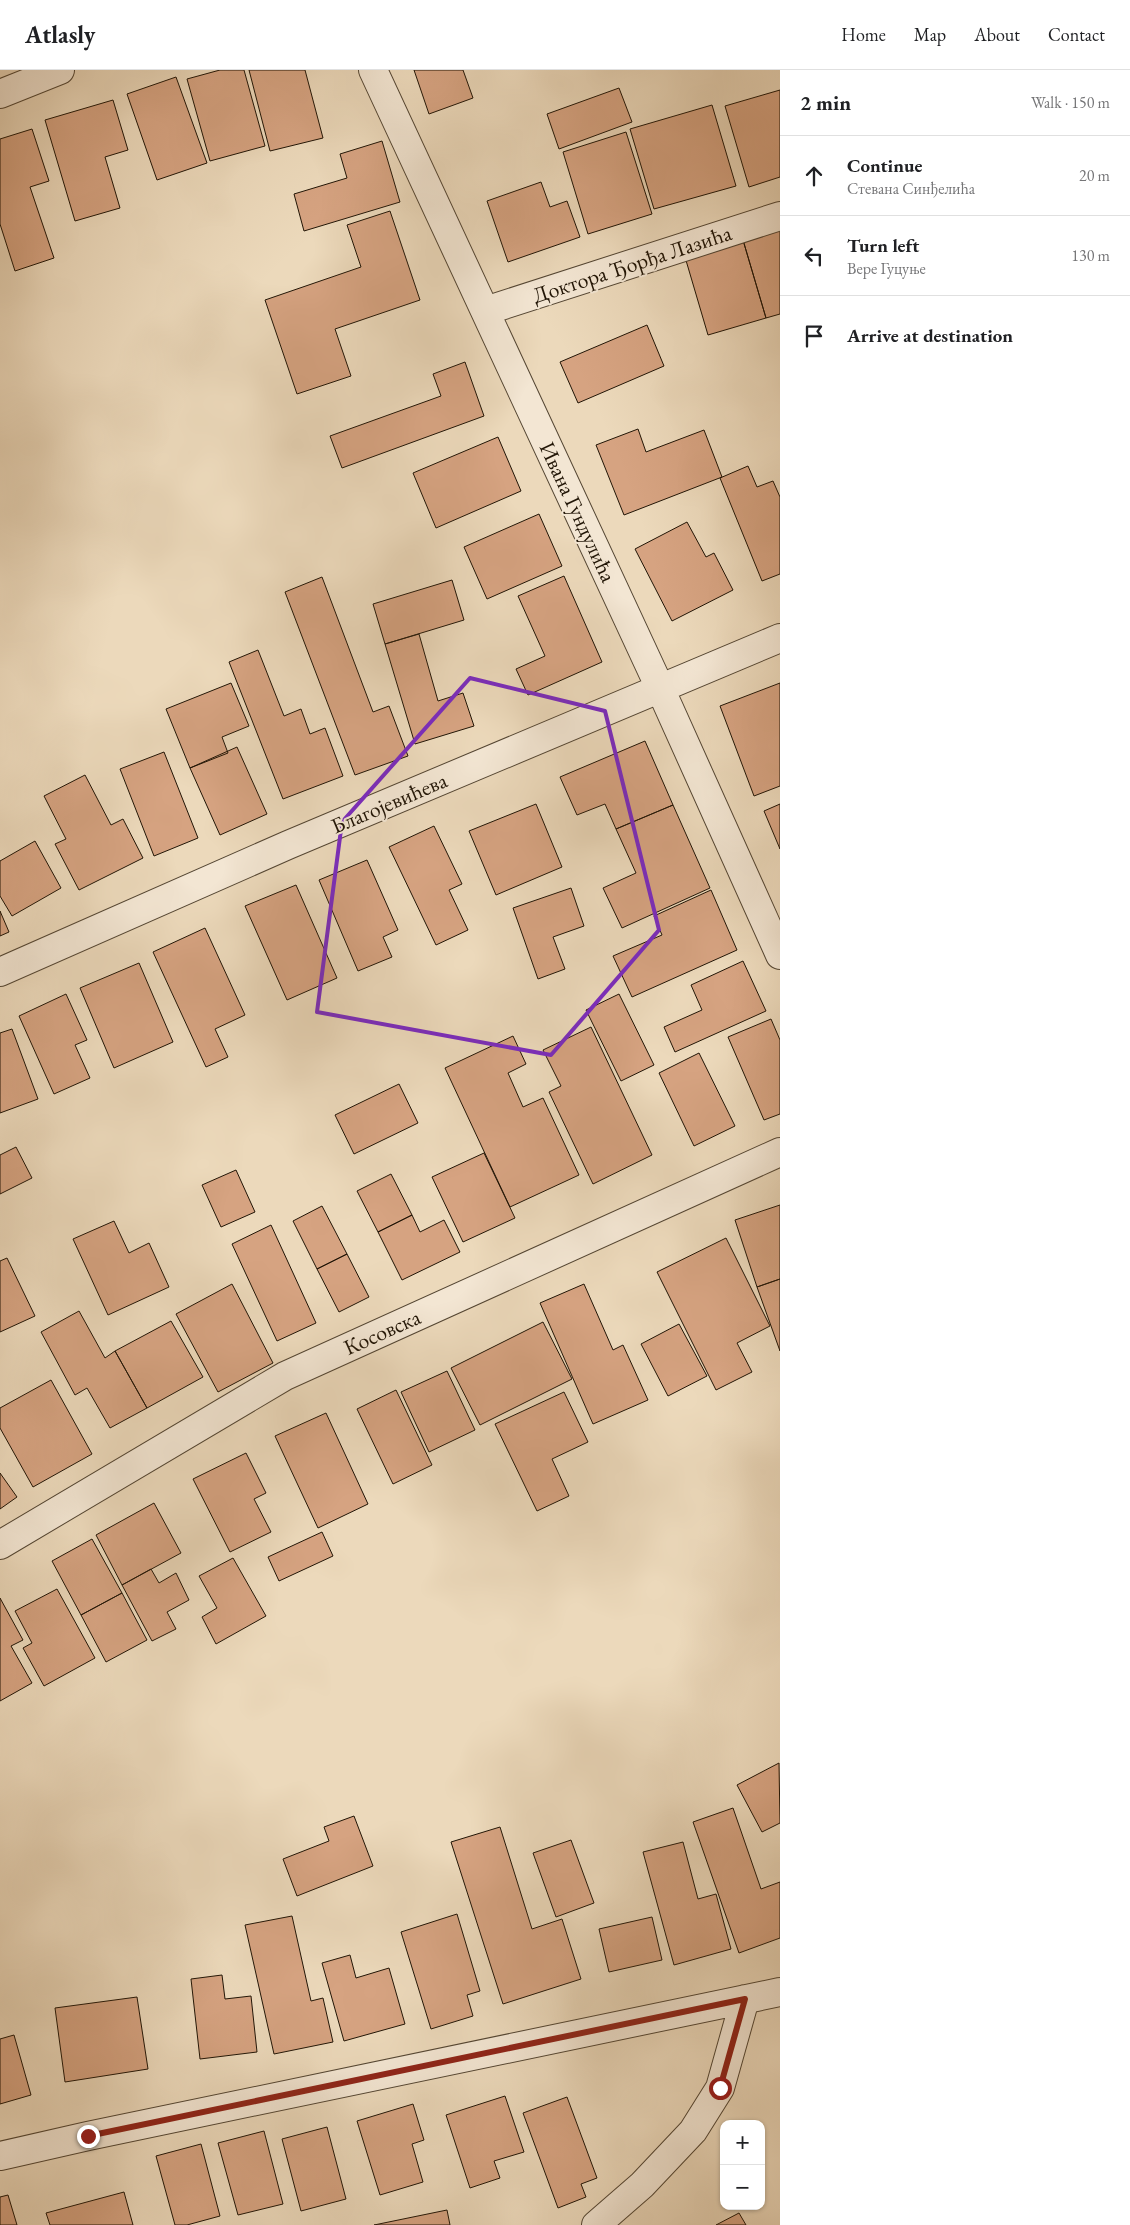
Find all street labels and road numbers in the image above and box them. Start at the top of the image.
street label: Доктора Ђорђа Лазића [529,218,735,310]
street label: Ивана Гундулића [533,437,623,587]
street label: Благојевићева [326,765,452,840]
street label: Косовска [339,1302,425,1362]

